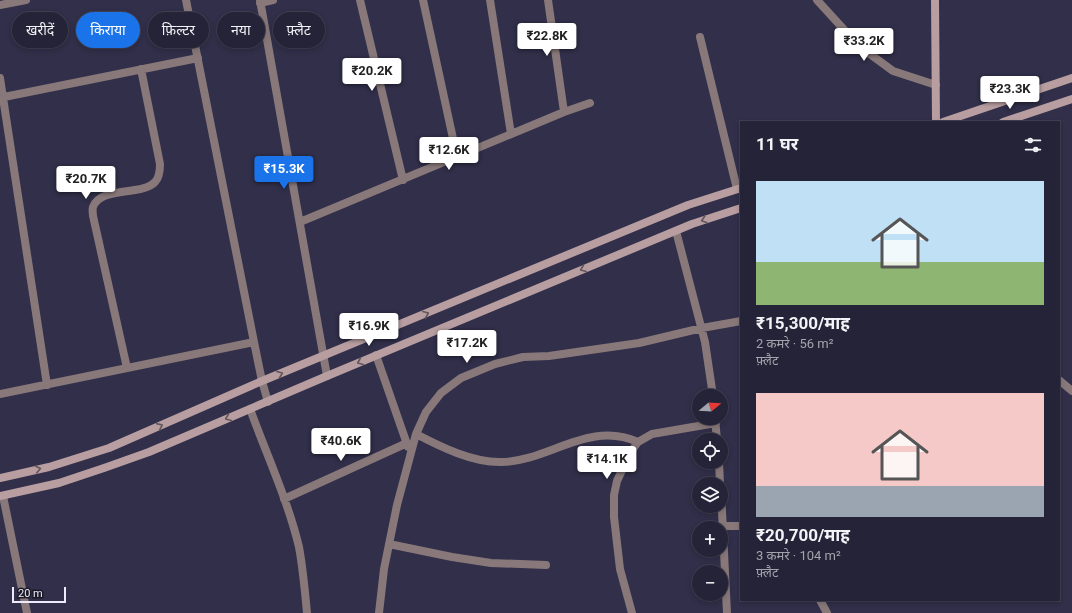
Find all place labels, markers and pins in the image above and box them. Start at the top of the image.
pin: ₹22.8K [514,23,580,57]
pin: ₹33.2K [831,28,897,62]
pin: ₹20.2K [339,58,405,92]
pin: ₹23.3K [977,76,1043,110]
pin: ₹12.6K [416,137,482,171]
pin: ₹15.3K [251,156,317,190]
pin: ₹20.7K [53,166,119,200]
pin: ₹16.9K [336,313,402,347]
pin: ₹17.2K [434,330,500,364]
pin: ₹40.6K [308,428,374,462]
pin: ₹14.1K [574,446,640,480]

